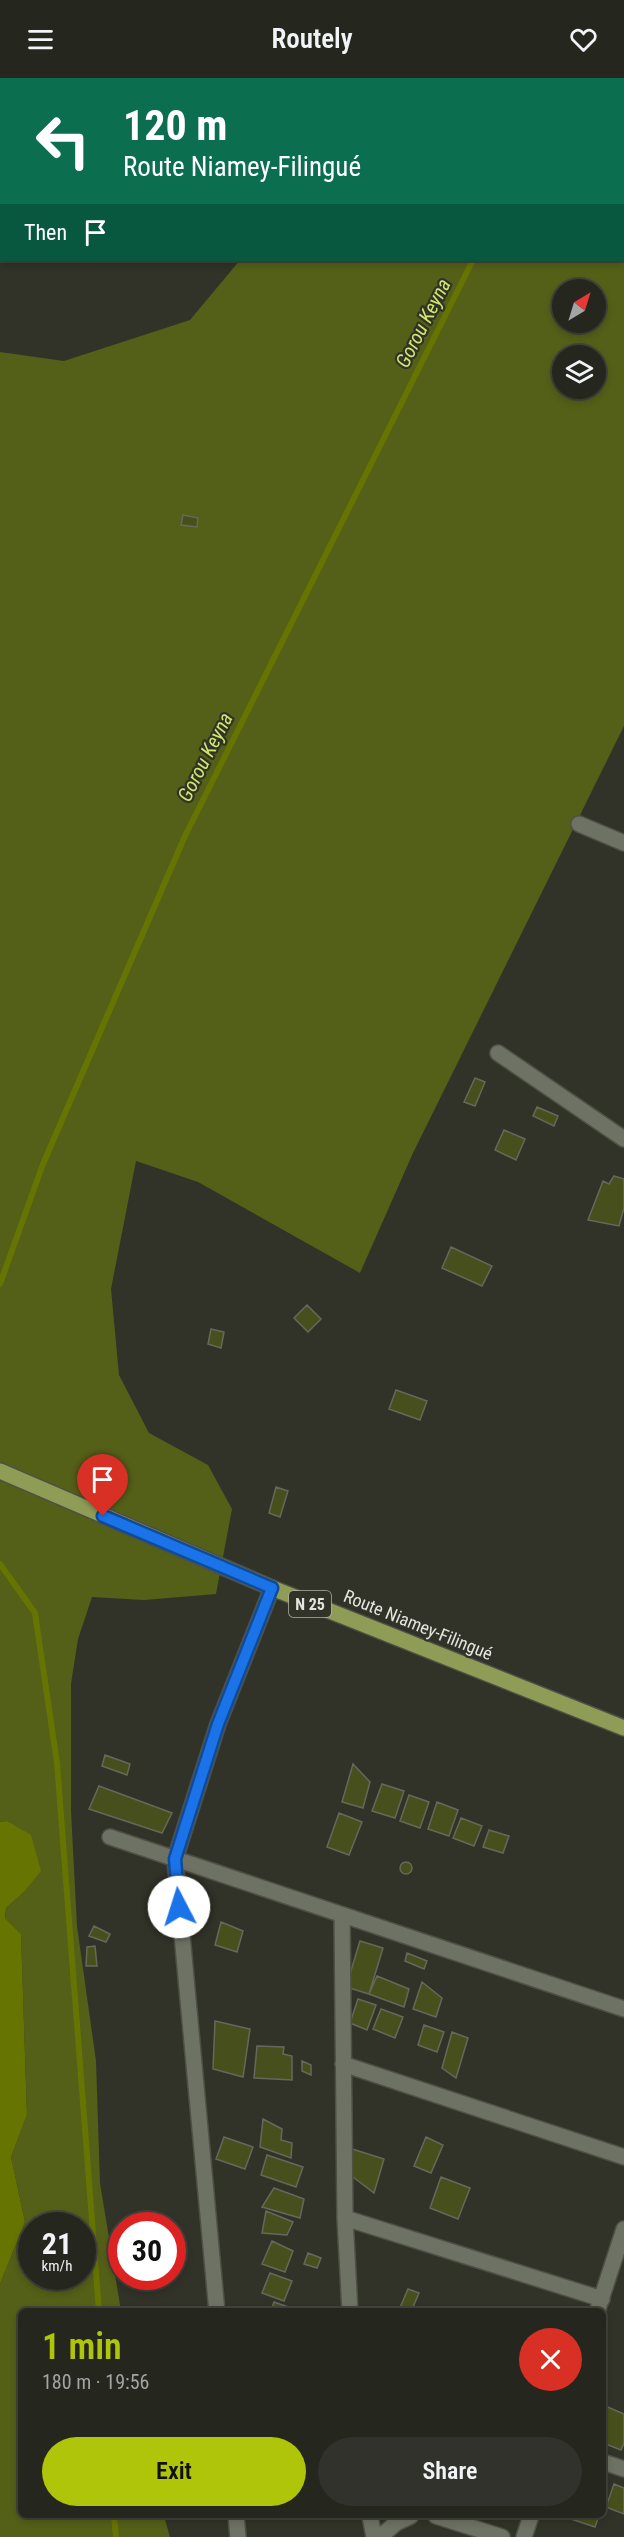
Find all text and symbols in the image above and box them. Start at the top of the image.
icon: menu [24,23,57,56]
text: Routely [271,23,353,55]
icon: heart [567,23,600,56]
text: 120 m [123,101,228,150]
icon: left [24,102,102,180]
text: Route Niamey-Filingué [123,151,361,183]
icon: arrive [79,216,112,249]
text: Then [24,220,67,245]
water label: Gorou Keyna [390,274,456,372]
north arrow [552,279,606,333]
map controls [552,279,606,399]
button: layers [552,345,606,399]
water label: Gorou Keyna [172,708,238,806]
pin [77,1454,128,1516]
icon: arrive [86,1463,119,1496]
street label: Route Niamey-Filingué [341,1585,496,1664]
road number: N 25 [289,1591,331,1617]
position arrow [147,1875,211,1939]
speed limit sign: 30 [108,2212,186,2290]
text: 21 [42,2226,72,2261]
text: km/h [42,2257,72,2275]
text: 1 min [42,2326,122,2368]
button: close [519,2328,582,2391]
text: 180 m · 19:56 [42,2370,149,2394]
button: Exit [42,2437,306,2506]
button: Share [318,2437,582,2506]

